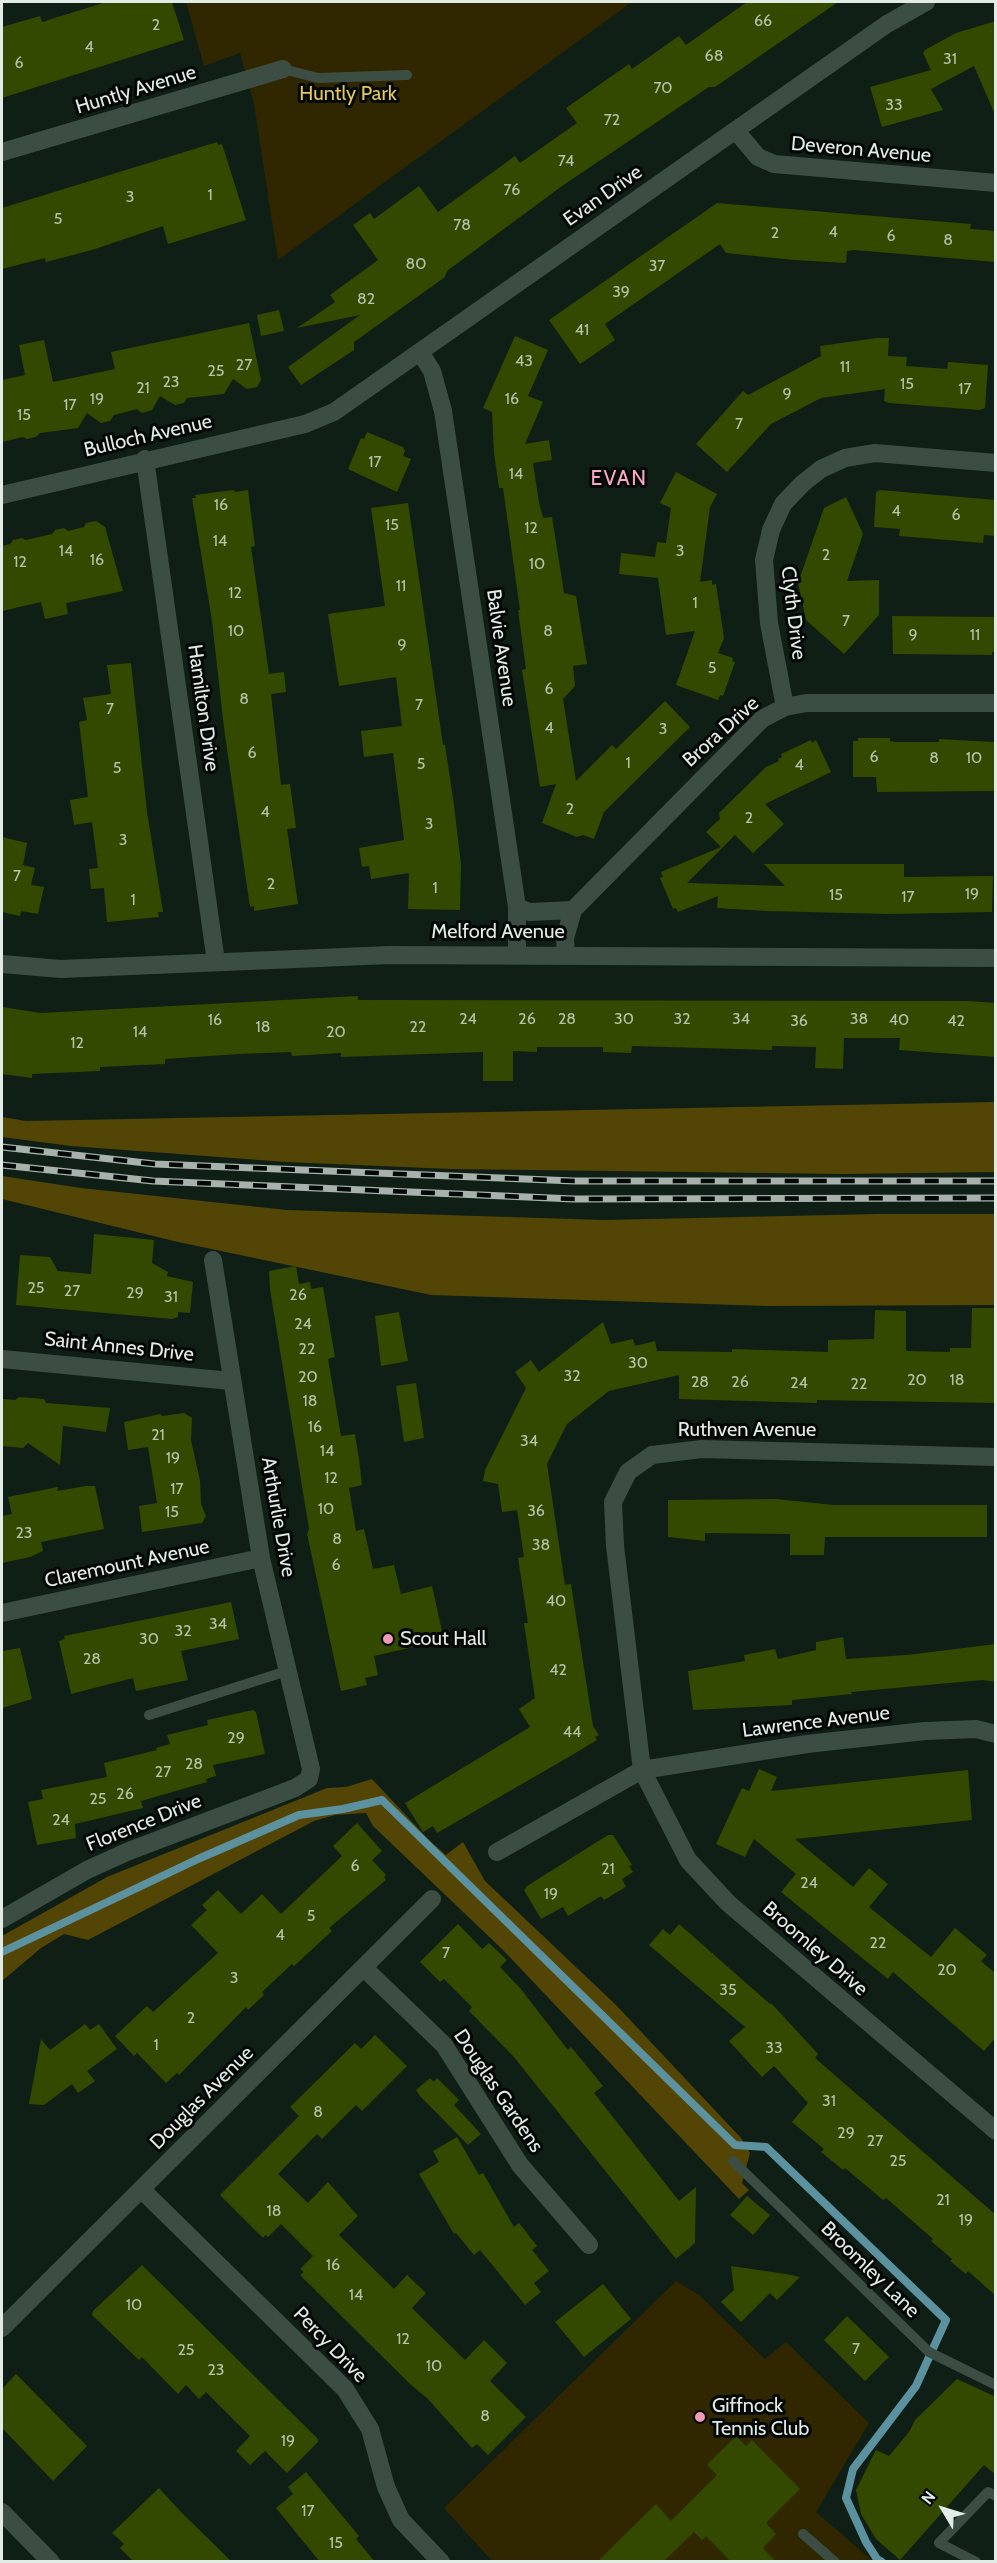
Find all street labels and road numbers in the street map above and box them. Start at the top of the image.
street label: Huntly Avenue [73,60,199,120]
street label: Deveron Avenue [790,132,932,168]
street label: Evan Drive [559,160,647,232]
street label: Bulloch Avenue [82,410,214,462]
street label: Clyth Drive [775,565,811,661]
street label: Balvie Avenue [481,588,521,708]
street label: Hamilton Drive [182,643,224,773]
street label: Brora Drive [678,692,764,772]
street label: Melford Avenue [431,920,565,944]
street label: Saint Annes Drive [43,1327,195,1367]
street label: Ruthven Avenue [678,1418,816,1442]
street label: Arthurlie Drive [256,1455,300,1579]
street label: Claremount Avenue [43,1535,211,1593]
street label: Lawrence Avenue [741,1701,891,1743]
street label: Florence Drive [83,1789,205,1857]
street label: Broomley Drive [757,1897,873,2001]
street label: Douglas Gardens [448,2025,548,2157]
street label: Douglas Avenue [145,2041,259,2155]
street label: Broomley Lane [816,2217,924,2323]
street label: Percy Drive [288,2302,372,2388]

